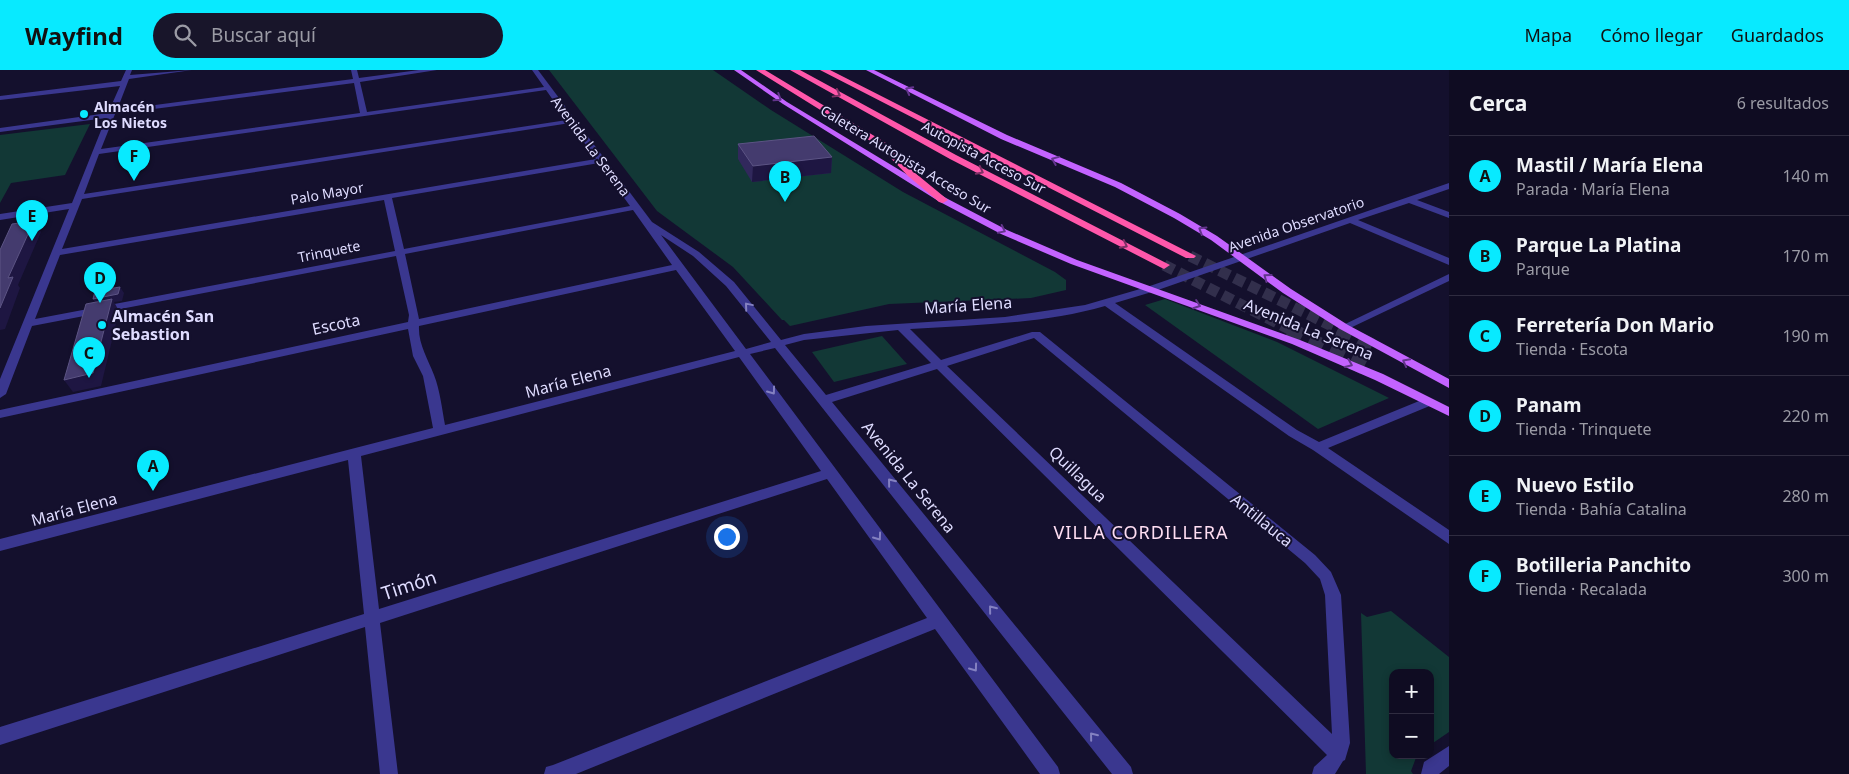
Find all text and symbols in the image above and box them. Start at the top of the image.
search box [153,13,503,58]
text: Wayfind [25,19,123,52]
icon: search [171,21,199,49]
text: Buscar aquí [211,22,316,48]
text: Mapa [1525,23,1572,47]
text: Cómo llegar [1600,23,1703,47]
text: Guardados [1731,23,1824,47]
one-way arrow [905,86,914,96]
one-way arrow [831,87,840,97]
text: Cerca [1469,89,1527,117]
one-way arrow [772,91,781,101]
street label: Avenida La Serena [547,92,635,200]
text: 6 resultados [1737,92,1829,114]
place label: Almacén Los Nietos [94,97,167,132]
street label: Caletera Autopista Acceso Sur [817,100,995,218]
marker: Almacén Los Nietos [78,108,90,120]
street label: Autopista Acceso Sur [919,116,1049,198]
pin: F [118,140,150,181]
text: Mastil / María Elena [1516,152,1703,178]
one-way arrow [1051,156,1060,166]
pin: B [769,161,801,202]
one-way arrow [975,165,984,175]
text: A [1479,165,1491,187]
text: 140 m [1782,165,1829,187]
street label: Palo Mayor [289,177,365,209]
text: Parada · María Elena [1516,178,1670,200]
street label: Avenida Observatorio [1225,192,1367,256]
pin: E [16,200,48,241]
one-way arrow [997,224,1006,235]
one-way arrow [1198,227,1207,236]
text: Parque La Platina [1516,232,1681,258]
street label: Trinquete [296,236,362,266]
one-way arrow [1119,239,1128,249]
text: B [1480,245,1490,267]
text: 170 m [1782,245,1829,267]
text: Parque [1516,258,1570,280]
pin: D [84,262,116,303]
one-way arrow [1263,274,1273,283]
street label: María Elena [923,291,1013,319]
street label: Avenida La Serena [1241,293,1377,365]
one-way arrow [1193,299,1201,309]
one-way arrow [745,302,754,311]
place label: Almacén San Sebastion [112,305,214,345]
street label: Escota [310,308,362,340]
text: Ferretería Don Mario [1516,312,1714,338]
marker: Almacén San Sebastion [96,319,108,331]
text: C [1480,325,1490,347]
text: 190 m [1782,325,1829,347]
pin: C [73,337,105,378]
text: Tienda · Escota [1516,338,1628,360]
one-way arrow [1344,357,1353,368]
one-way arrow [1402,358,1411,368]
street label: María Elena [523,359,613,403]
one-way arrow [766,385,775,395]
text: Panam [1516,392,1581,418]
text: D [1479,405,1491,427]
text: 220 m [1782,405,1829,427]
street label: Avenida La Serena [857,417,961,537]
text: Tienda · Trinquete [1516,418,1652,440]
street label: Quillagua [1044,441,1112,507]
pin: A [137,450,169,491]
text: Nuevo Estilo [1516,472,1634,498]
one-way arrow [888,479,896,488]
text: E [1481,485,1489,507]
text: 280 m [1782,485,1829,507]
street label: María Elena [29,487,119,531]
street label: Antillauca [1226,488,1298,552]
text: Tienda · Bahía Catalina [1516,498,1687,520]
district label: VILLA CORDILLERA [1053,520,1229,544]
your location [714,524,740,550]
one-way arrow [872,531,881,541]
text: Botilleria Panchito [1516,552,1691,578]
street label: Timón [378,564,440,606]
text: F [1481,565,1489,587]
text: 300 m [1782,565,1829,587]
text: Tienda · Recalada [1516,578,1647,600]
one-way arrow [990,606,998,615]
one-way arrow [968,662,976,671]
map controls [1389,669,1434,759]
button: + [1389,669,1434,714]
button: − [1389,714,1434,759]
one-way arrow [1091,733,1099,742]

